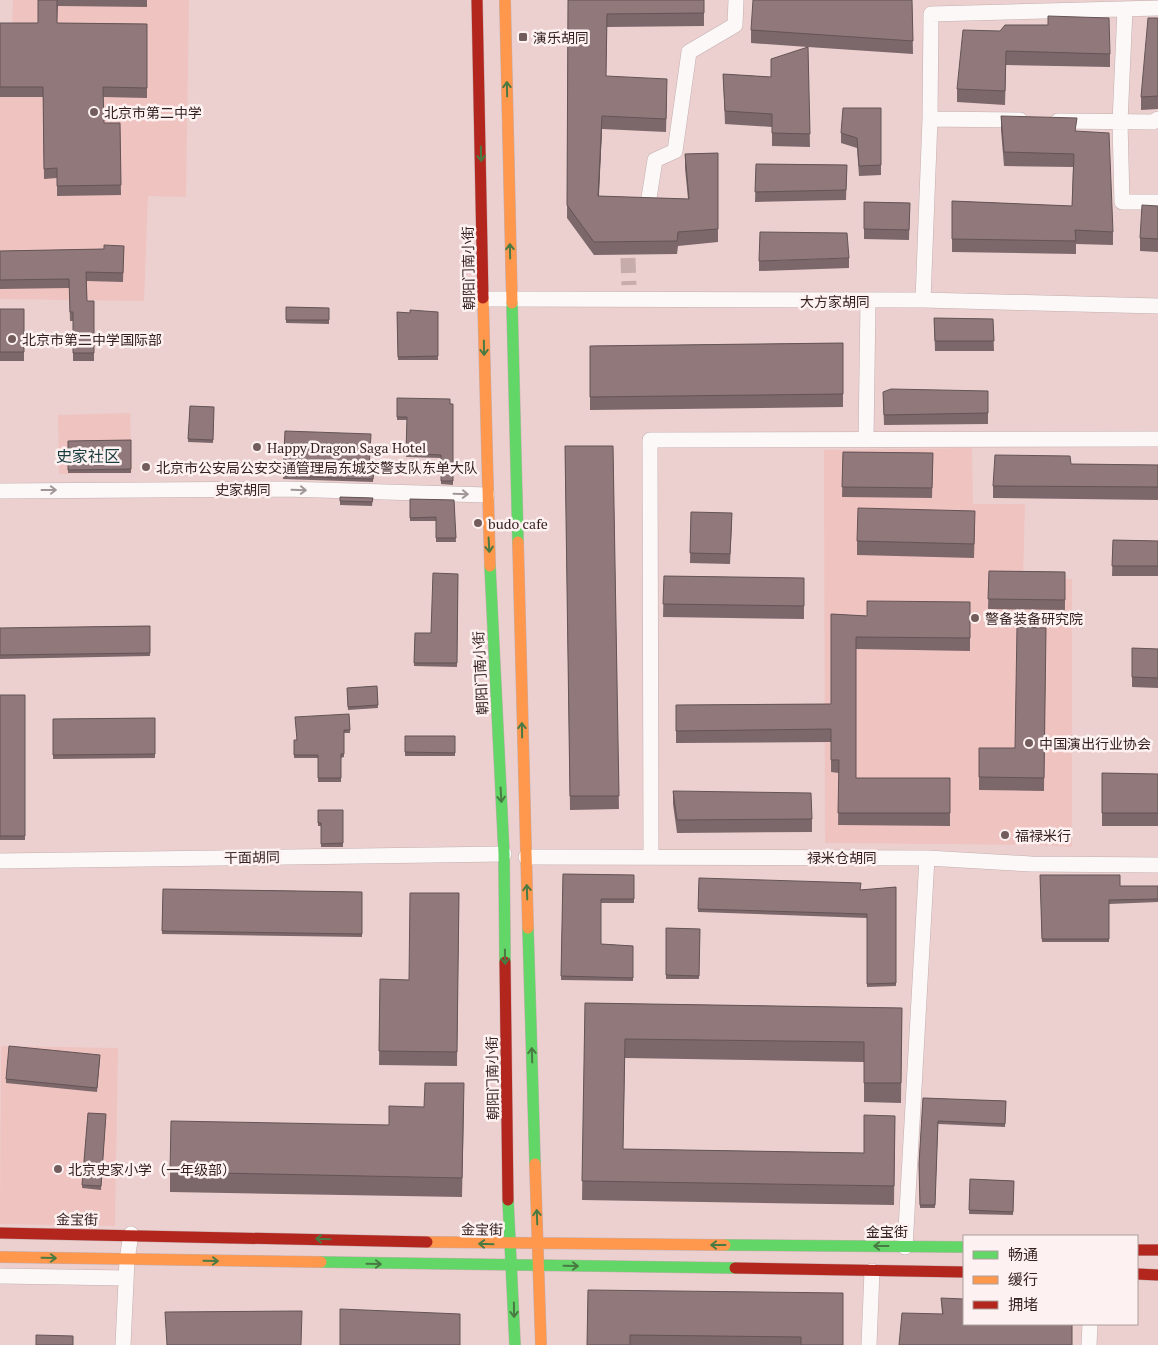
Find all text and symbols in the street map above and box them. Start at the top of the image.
place label: 演乐胡同 [533,28,589,47]
marker: 演乐胡同 [517,31,529,43]
one-way arrow [502,81,512,98]
place label: 北京市第二中学 [104,103,202,122]
marker: 北京市第二中学 [88,106,100,118]
one-way arrow [476,145,485,161]
street label: 朝阳门南小街 [458,226,478,310]
one-way arrow [505,244,515,260]
street label: 大方家胡同 [800,292,870,311]
place label: 北京市第二中学国际部 [22,330,162,349]
marker: 北京市第二中学国际部 [6,333,18,345]
one-way arrow [479,339,489,355]
place label: Happy Dragon Saga Hotel [267,438,426,457]
marker: Happy Dragon Saga Hotel [251,441,263,453]
district label: 史家社区 [56,445,120,467]
place label: 北京市公安局公安交通管理局东城交警支队东单大队 [156,458,478,477]
marker: 北京市公安局公安交通管理局东城交警支队东单大队 [140,461,152,473]
street label: 史家胡同 [215,480,271,499]
one-way arrow [290,485,306,494]
one-way arrow [40,486,56,495]
one-way arrow [453,490,469,499]
place label: budo cafe [488,514,548,533]
marker: budo cafe [472,517,484,529]
one-way arrow [485,537,494,553]
place label: 警备装备研究院 [985,609,1083,628]
marker: 警备装备研究院 [969,612,981,624]
street label: 朝阳门南小街 [468,631,492,715]
one-way arrow [518,722,527,738]
place label: 中国演出行业协会 [1039,734,1151,753]
marker: 中国演出行业协会 [1023,737,1035,749]
one-way arrow [496,786,506,803]
place label: 福禄米行 [1015,826,1071,845]
marker: 福禄米行 [999,829,1011,841]
street label: 干面胡同 [224,847,280,867]
street label: 禄米仓胡同 [807,848,877,867]
one-way arrow [522,884,532,900]
one-way arrow [500,949,510,965]
street label: 朝阳门南小街 [482,1036,502,1120]
one-way arrow [527,1047,537,1063]
place label: 北京史家小学（一年级部） [68,1160,236,1179]
marker: 北京史家小学（一年级部） [52,1163,64,1175]
street label: 金宝街 [56,1209,98,1229]
one-way arrow [532,1209,542,1226]
street label: 金宝街 [461,1219,503,1239]
street label: 金宝街 [866,1222,908,1241]
one-way arrow [315,1235,331,1244]
legend [963,1235,1138,1325]
one-way arrow [478,1239,494,1249]
one-way arrow [710,1240,726,1250]
one-way arrow [873,1241,889,1251]
text: 畅通 [1008,1244,1038,1264]
one-way arrow [40,1253,56,1263]
one-way arrow [202,1256,219,1266]
one-way arrow [365,1259,381,1269]
one-way arrow [562,1261,579,1271]
text: 缓行 [1008,1269,1038,1289]
text: 拥堵 [1008,1294,1038,1314]
one-way arrow [509,1302,518,1318]

